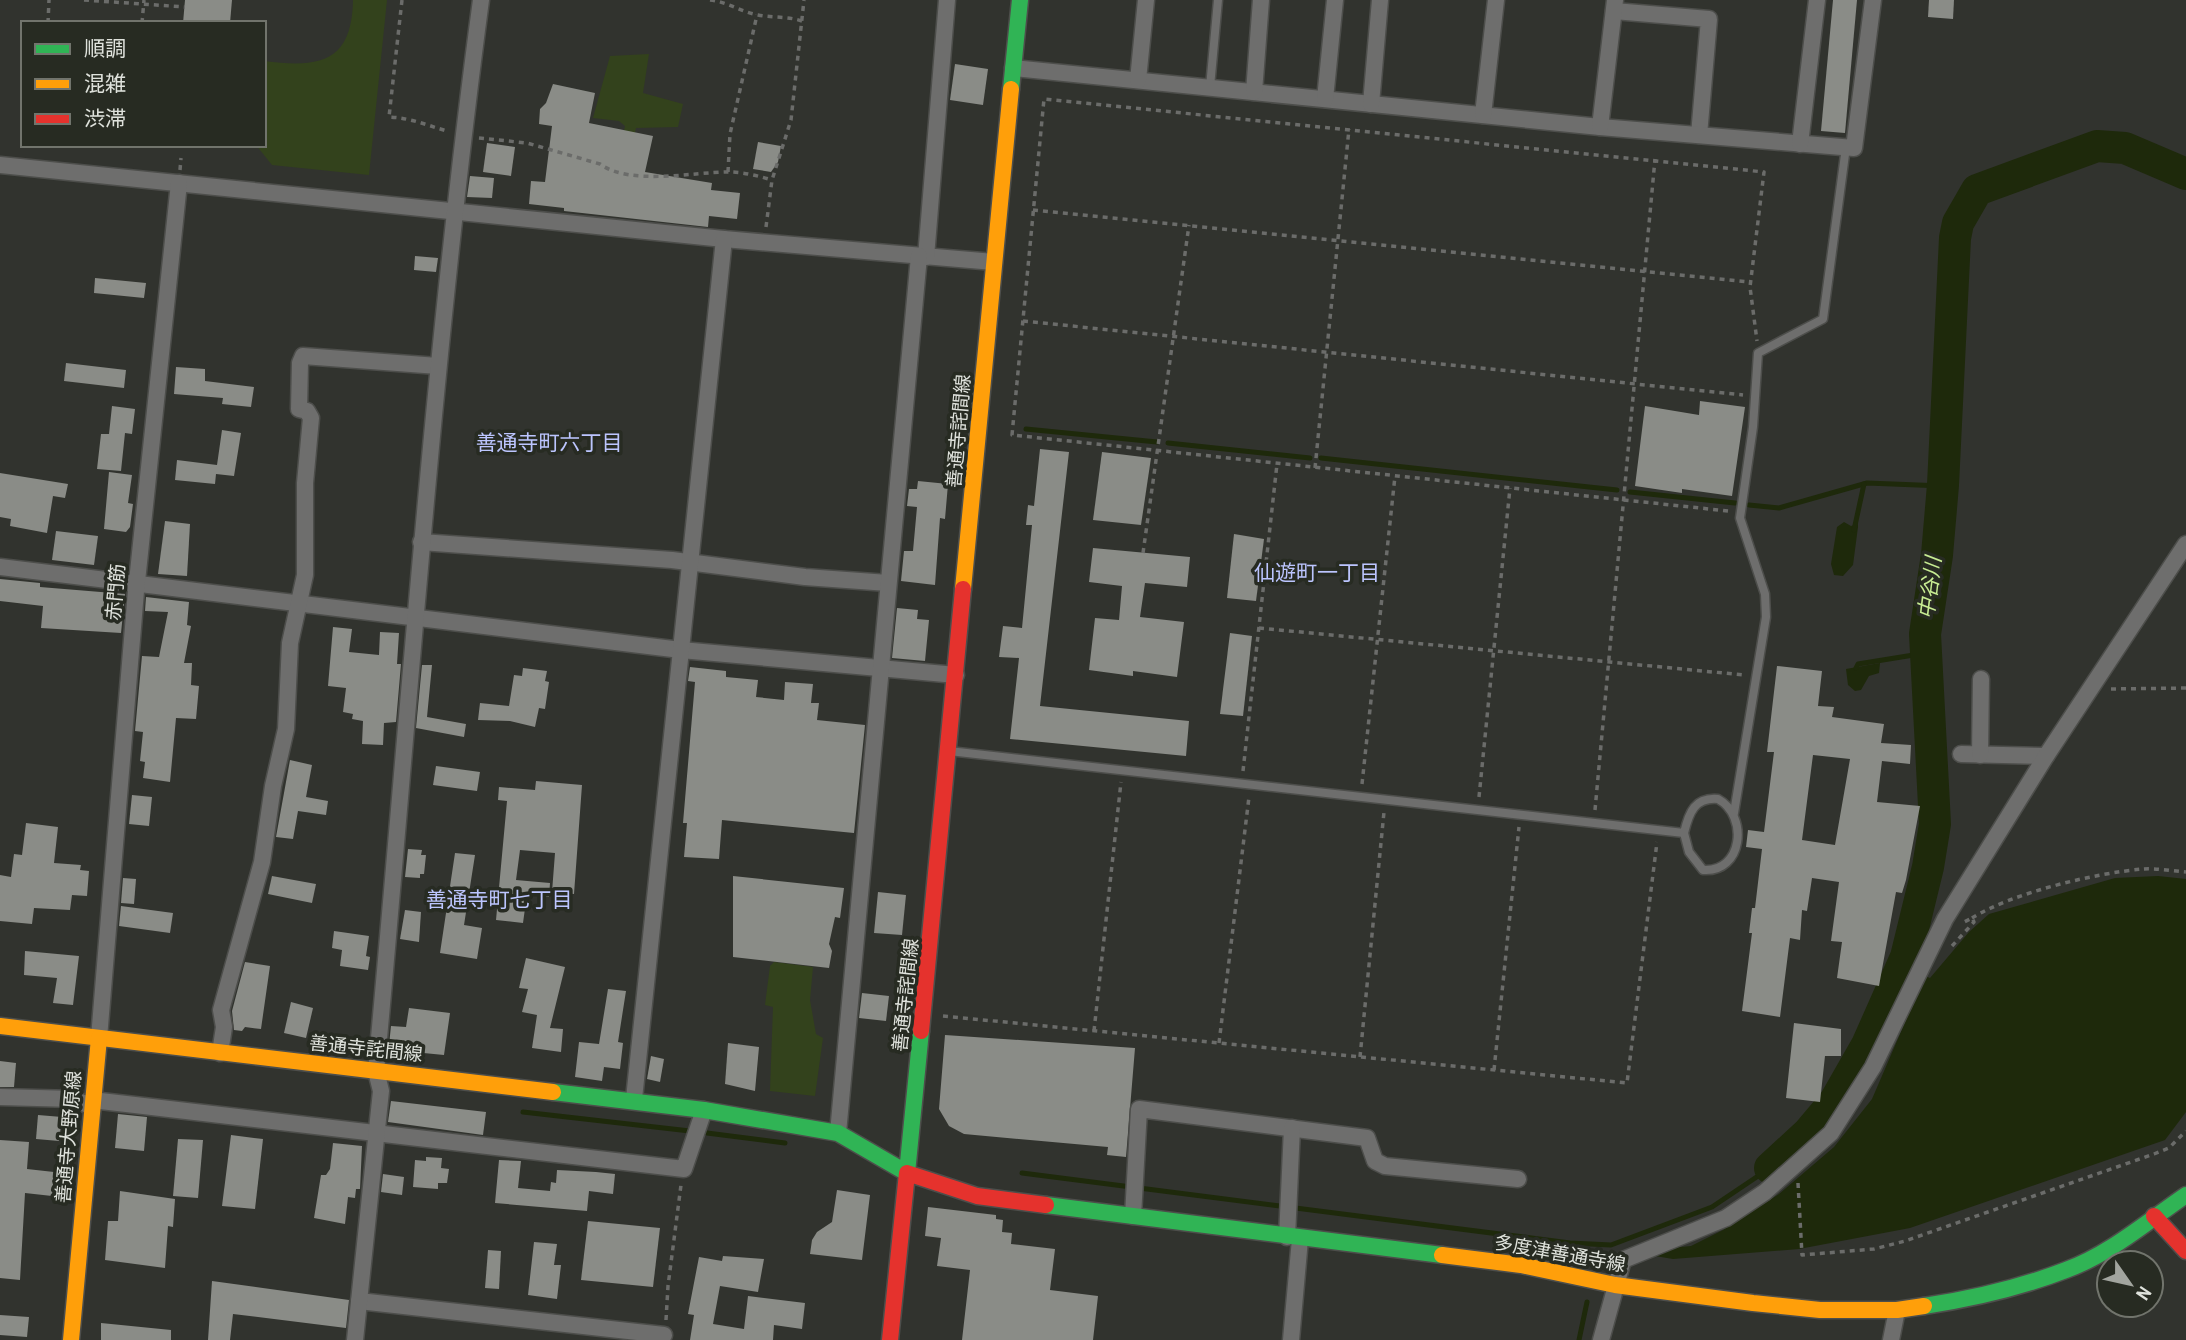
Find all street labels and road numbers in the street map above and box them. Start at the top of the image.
street label: 善通寺詫間線 [940,373,976,489]
street label: 赤門筋 [100,562,130,622]
street label: 善通寺詫間線 [886,937,924,1053]
street label: 善通寺詫間線 [308,1029,424,1067]
street label: 善通寺大野原線 [49,1070,87,1204]
street label: 多度津善通寺線 [1492,1229,1628,1277]

